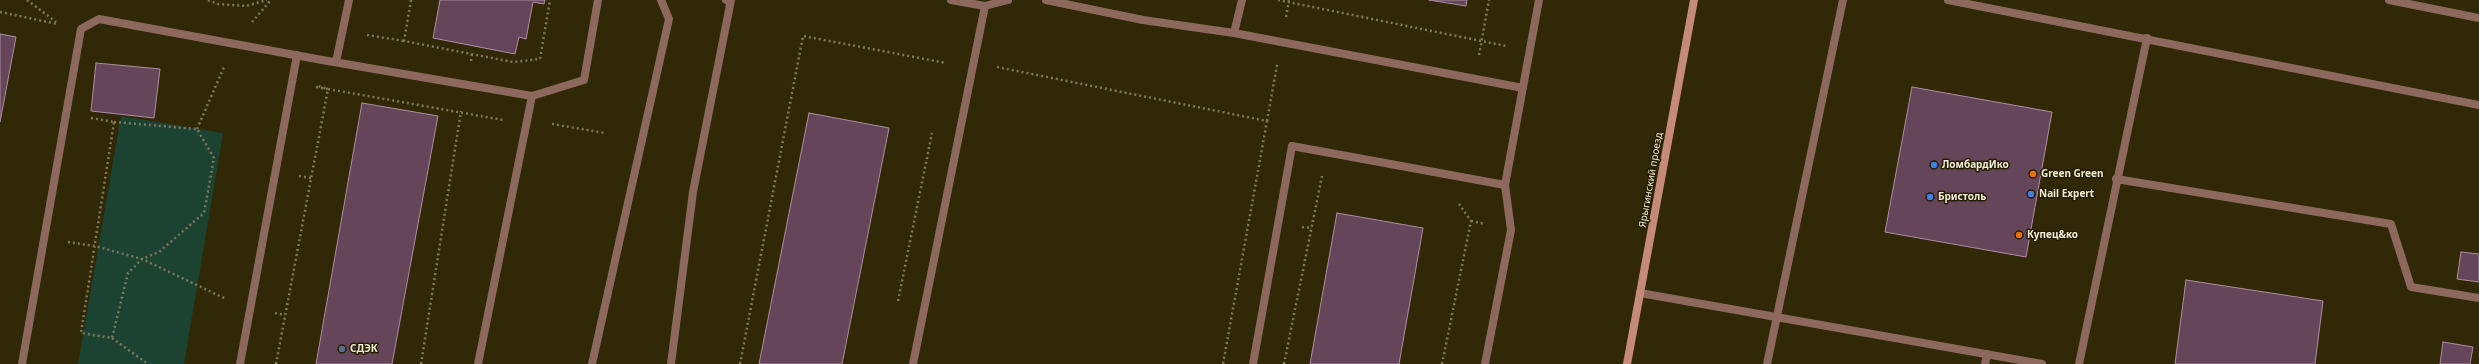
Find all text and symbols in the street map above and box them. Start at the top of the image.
street label: Ярыгинский проезд [1637,131,1665,229]
place label: ЛомбардИко [1942,159,2009,171]
marker: ЛомбардИко [1929,160,1939,170]
place label: Green Green [2041,168,2103,180]
marker: Green Green [2028,169,2038,179]
place label: Nail Expert [2039,188,2094,200]
marker: Nail Expert [2026,189,2036,199]
place label: Бристоль [1938,191,1986,203]
marker: Бристоль [1925,192,1935,202]
place label: Купец&ко [2027,229,2078,241]
marker: Купец&ко [2014,230,2024,240]
place label: СДЭК [350,343,378,355]
marker: СДЭК [337,344,347,354]

